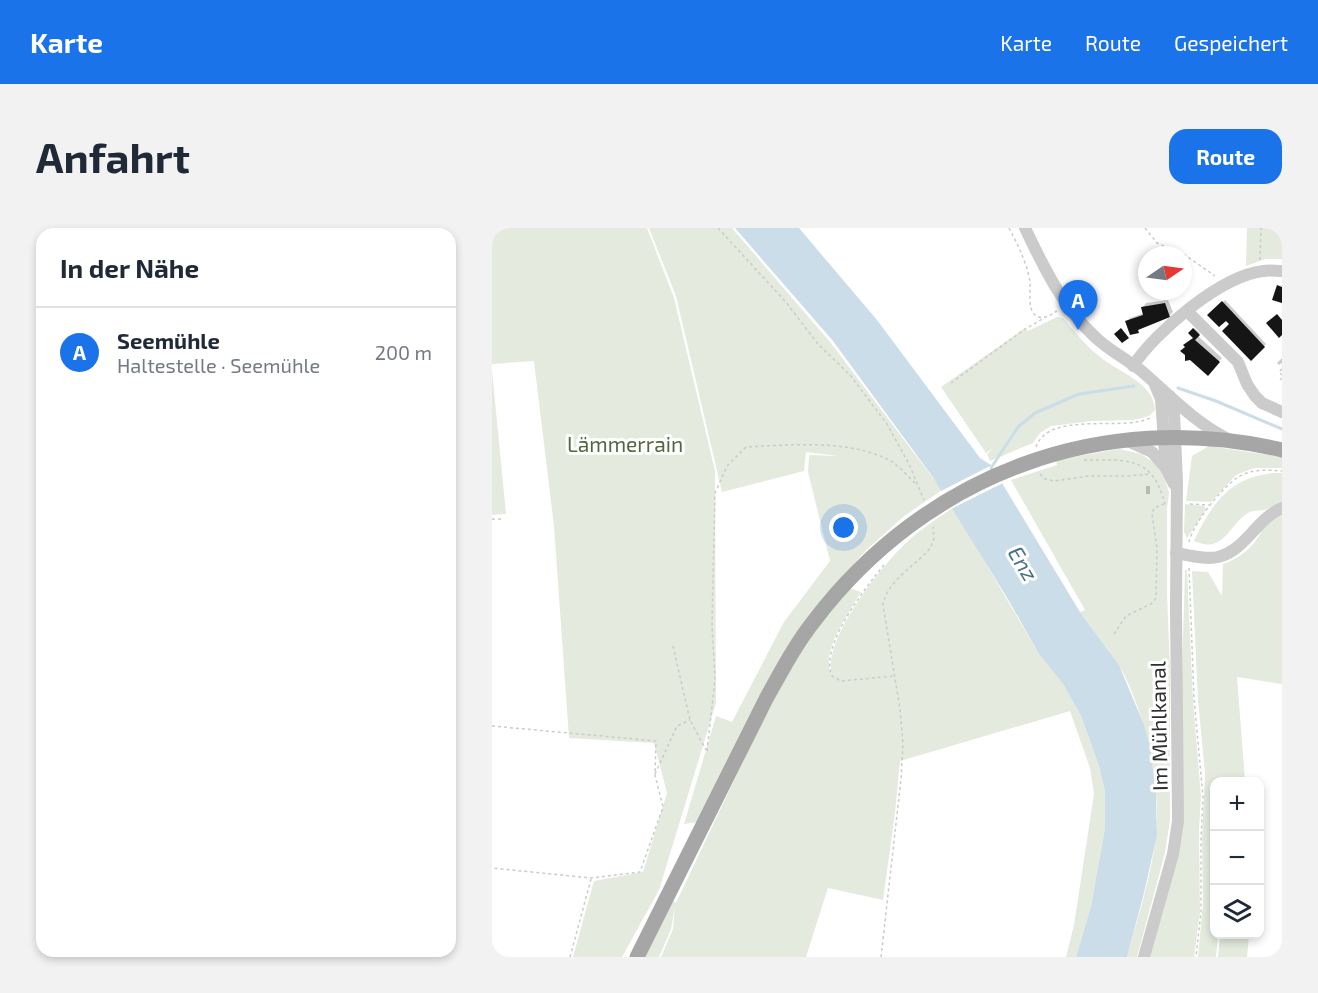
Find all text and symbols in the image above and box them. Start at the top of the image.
text: Karte [30,25,103,59]
text: Karte [1000,30,1052,55]
text: Route [1085,30,1141,55]
text: Gespeichert [1174,30,1288,55]
button: Route [1169,129,1282,184]
text: Anfahrt [36,131,190,181]
north arrow [1138,246,1192,300]
text: In der Nähe [60,252,199,283]
pin: A [1058,280,1098,330]
text: Seemühle [117,327,220,353]
text: A [73,340,86,364]
text: 200 m [375,340,432,364]
text: Haltestelle · Seemühle [117,353,320,377]
park label: Lämmerrain [567,431,683,456]
your location [829,513,858,542]
water label: Enz [1004,541,1044,585]
street label: Im Mühlkanal [1144,660,1172,791]
map controls [1210,777,1264,939]
button: + [1210,777,1264,831]
button: − [1210,831,1264,885]
button: layers [1210,885,1264,939]

